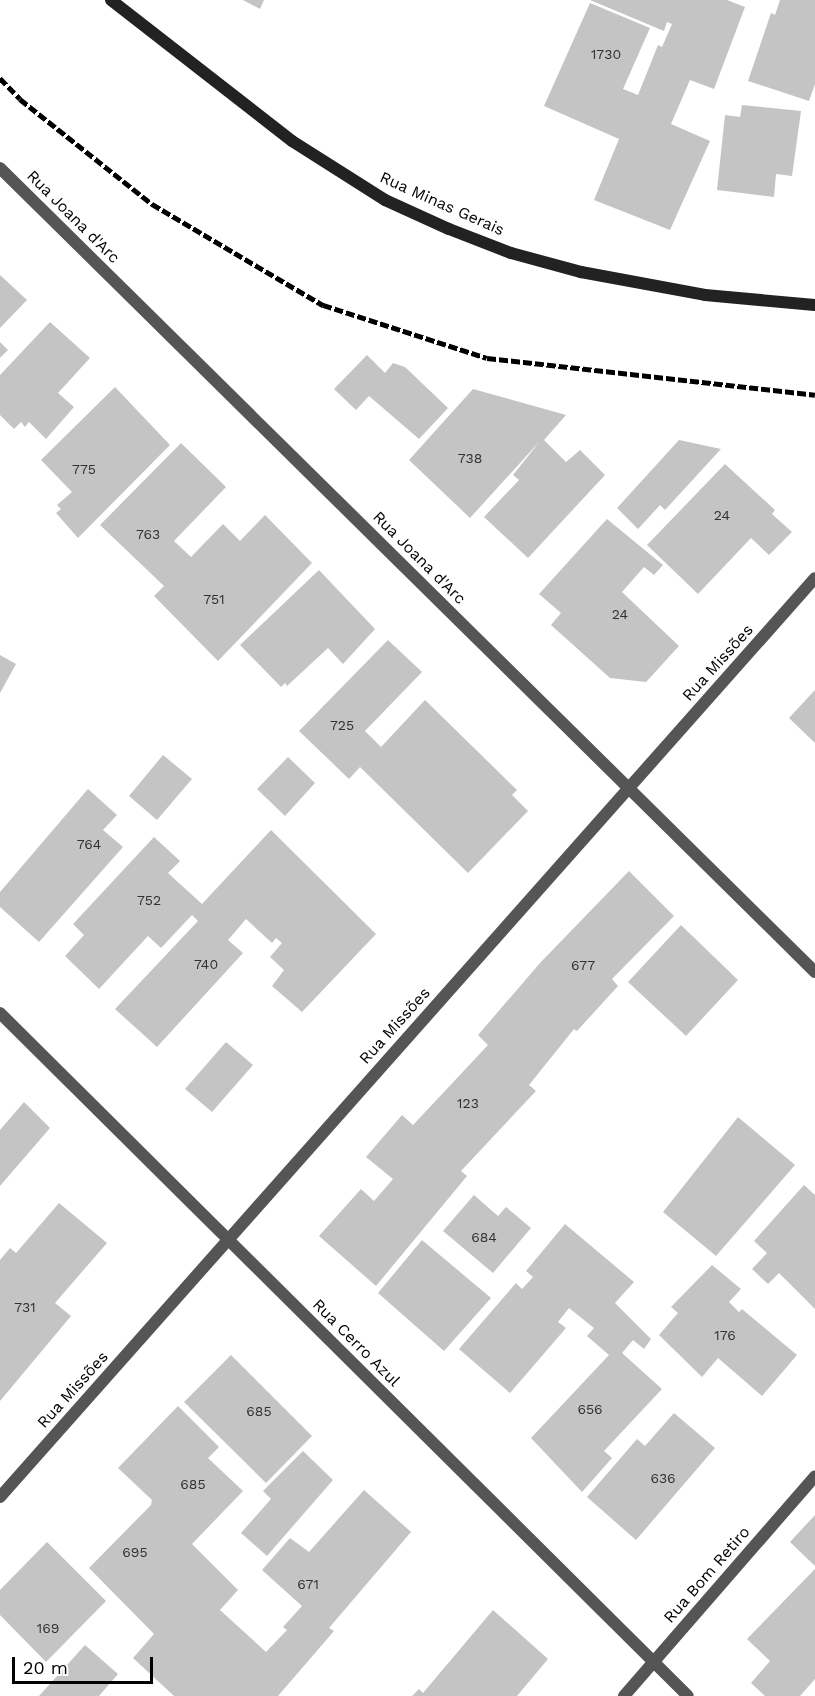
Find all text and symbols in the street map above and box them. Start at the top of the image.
house number: 1730 [591,46,621,62]
street label: Rua Joana d'Arc [22,166,124,268]
street label: Rua Minas Gerais [377,168,507,240]
house number: 738 [458,450,482,466]
house number: 775 [72,461,96,477]
street label: Rua Joana d'Arc [368,507,470,609]
house number: 24 [714,507,730,523]
house number: 763 [136,526,160,542]
house number: 751 [203,591,225,607]
house number: 24 [612,606,628,622]
street label: Rua Missões [678,621,758,705]
house number: 725 [330,717,354,733]
house number: 764 [77,836,101,852]
house number: 752 [137,892,161,908]
house number: 740 [194,956,218,972]
house number: 677 [571,957,595,973]
street label: Rua Missões [355,984,435,1068]
house number: 123 [457,1095,479,1111]
house number: 684 [471,1229,497,1245]
street label: Rua Cerro Azul [308,1295,404,1391]
house number: 731 [14,1299,36,1315]
house number: 176 [714,1327,736,1343]
street label: Rua Missões [33,1348,113,1432]
house number: 656 [577,1401,603,1417]
house number: 685 [246,1403,272,1419]
house number: 636 [650,1470,676,1486]
house number: 685 [180,1476,206,1492]
street label: Rua Bom Retiro [660,1523,754,1627]
house number: 695 [122,1544,148,1560]
house number: 671 [297,1576,319,1592]
house number: 169 [37,1620,59,1636]
scale bar [15,1645,156,1683]
text: 20 m [23,1657,68,1678]

